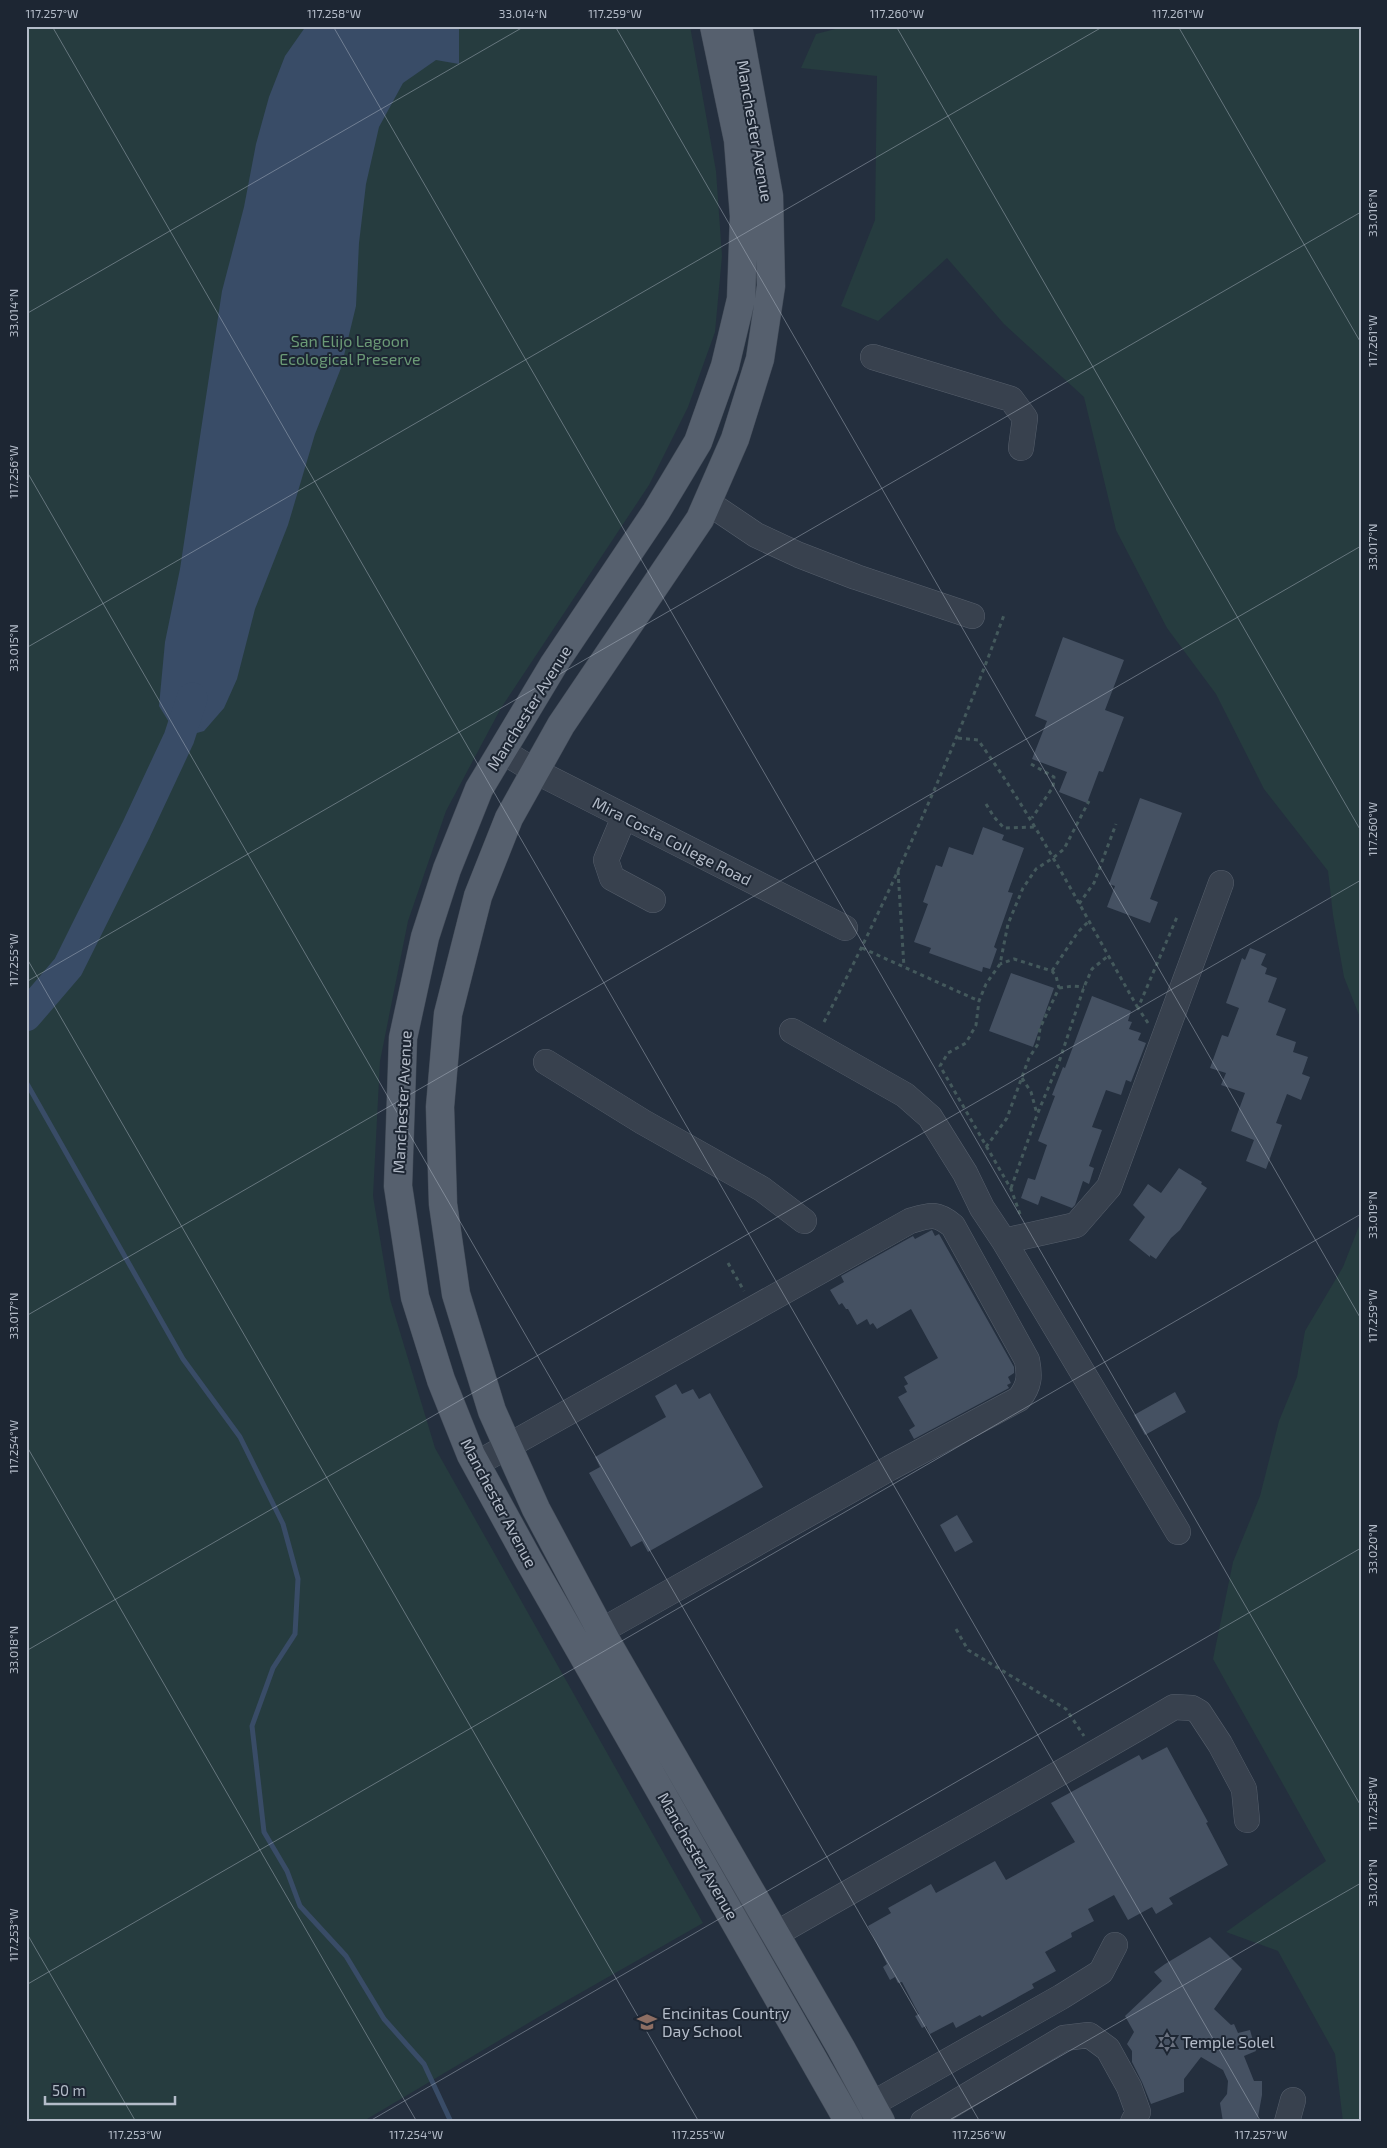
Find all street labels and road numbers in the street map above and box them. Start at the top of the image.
street label: Manchester Avenue [734,59,777,203]
street label: Manchester Avenue [482,642,575,774]
street label: Mira Costa College Road [590,792,755,889]
street label: Manchester Avenue [388,1030,415,1174]
street label: Manchester Avenue [457,1435,542,1571]
street label: Manchester Avenue [654,1789,743,1923]

